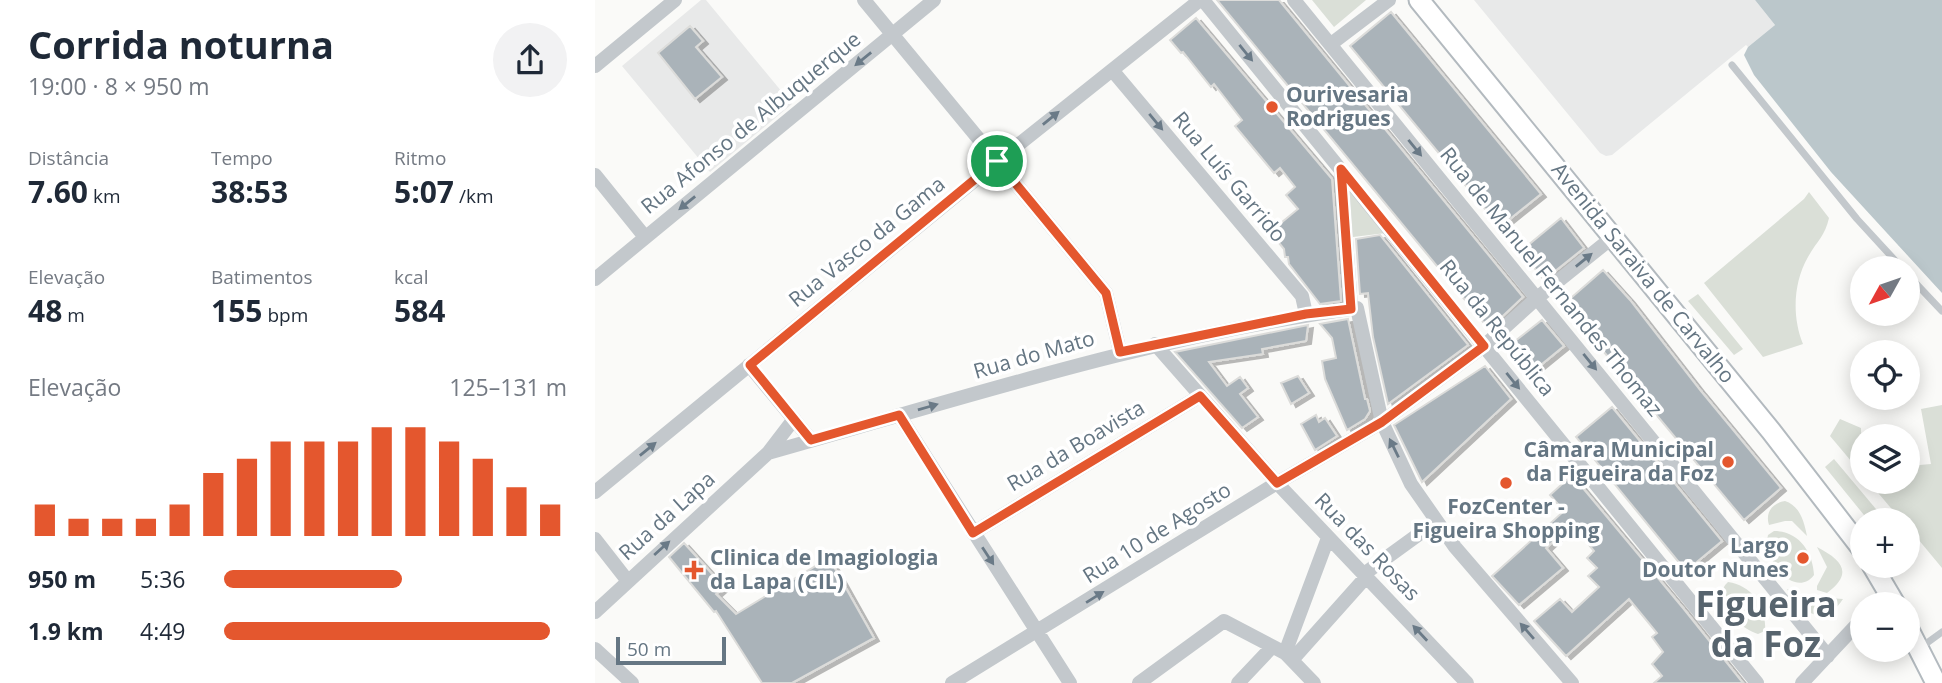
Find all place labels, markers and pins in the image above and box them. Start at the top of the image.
place label: Ourivesaria Rodrigues [1286,80,1409,132]
marker: Ourivesaria Rodrigues [1264,99,1280,115]
pin [967,131,1027,191]
place label: Câmara Municipal da Figueira da Foz [1524,435,1714,487]
marker: Câmara Municipal da Figueira da Foz [1720,454,1736,470]
marker: FozCenter - Figueira Shopping [1498,475,1514,491]
place label: FozCenter - Figueira Shopping [1412,492,1600,544]
place label: Largo Doutor Nunes [1642,531,1789,583]
place label: Clinica de Imagiologia da Lapa (CIL) [710,543,938,595]
marker: Largo Doutor Nunes [1795,550,1811,566]
marker: Clinica de Imagiologia da Lapa (CIL) [684,560,704,580]

